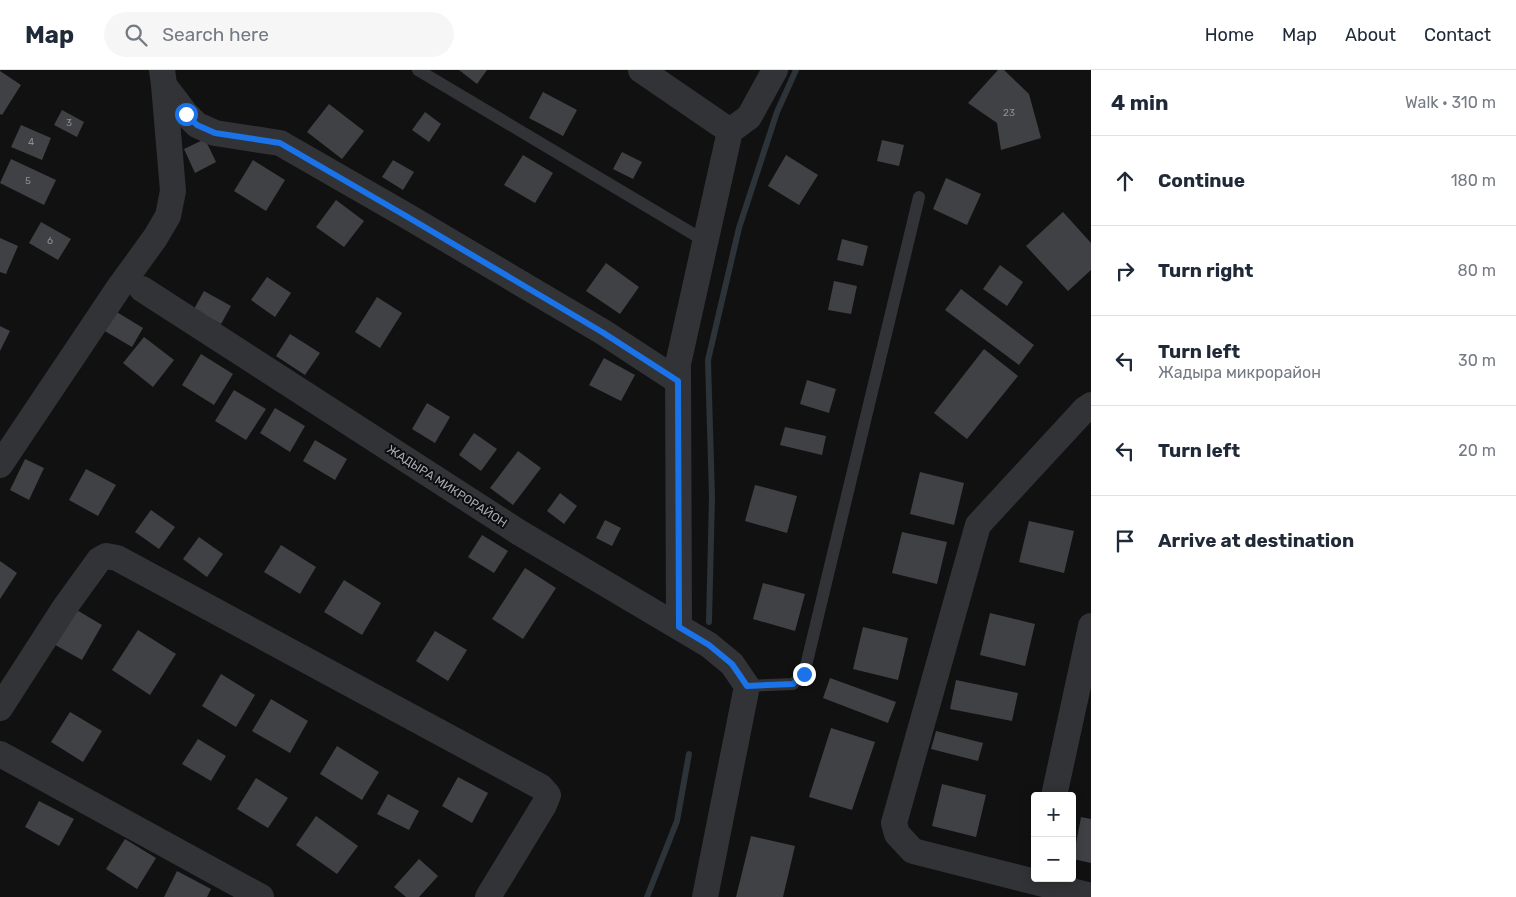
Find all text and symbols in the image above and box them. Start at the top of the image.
search box [104,12,454,57]
text: Map [25,21,74,49]
icon: search [122,21,150,49]
text: Search here [162,23,269,46]
text: Home [1205,24,1254,46]
text: Map [1282,24,1317,46]
text: About [1345,24,1396,46]
text: Contact [1424,24,1491,46]
text: 4 min [1111,90,1169,115]
text: Walk · 310 m [1405,93,1496,112]
route start [175,103,198,126]
house number: 23 [1003,107,1015,119]
house number: 3 [66,117,72,129]
house number: 4 [28,136,34,148]
icon: ahead [1111,167,1139,195]
text: Continue [1158,169,1245,192]
text: 180 m [1451,171,1496,190]
house number: 5 [25,175,31,187]
house number: 6 [47,235,53,247]
icon: right [1111,257,1139,285]
text: Turn right [1158,259,1253,282]
text: 80 m [1458,261,1496,280]
text: Turn left [1158,340,1240,363]
icon: left [1111,347,1139,375]
text: 30 m [1458,351,1496,370]
text: Жадыра микрорайон [1158,363,1321,382]
icon: left [1111,437,1139,465]
text: Turn left [1158,439,1240,462]
text: 20 m [1458,441,1496,460]
street label: ЖАДЫРА МИКРОРАЙОН [384,442,510,530]
icon: arrive [1111,527,1139,555]
text: Arrive at destination [1158,529,1354,552]
route end [793,663,816,686]
map controls [1031,792,1076,882]
button: + [1031,792,1076,837]
button: − [1031,837,1076,882]

